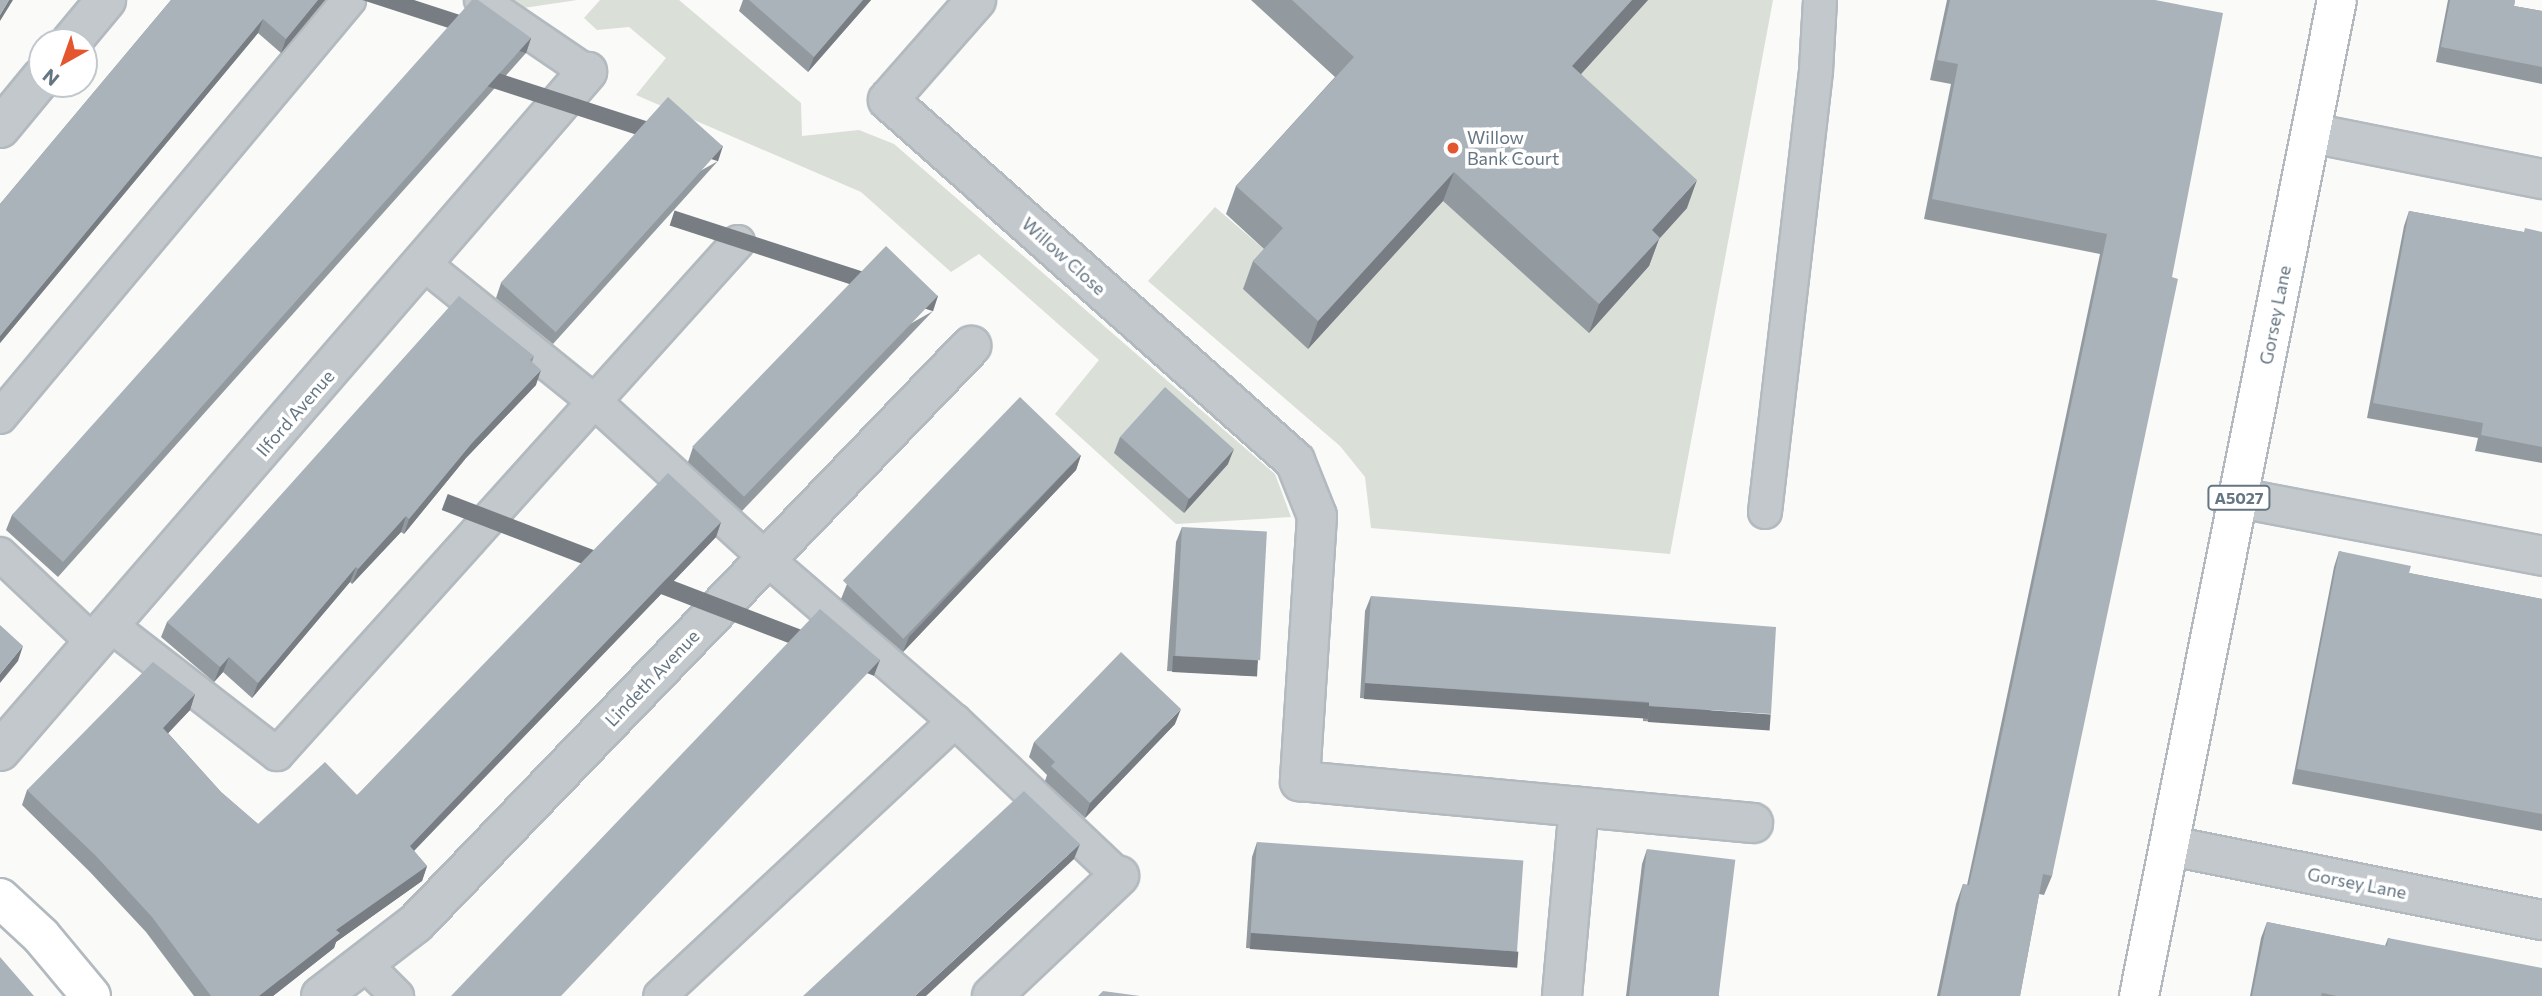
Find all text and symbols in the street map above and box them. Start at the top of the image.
north arrow [28,28,98,98]
text: N [38,65,63,91]
place label: Willow Bank Court [1467,127,1559,170]
marker: Willow Bank Court [1445,140,1461,156]
street label: Willow Close [1018,213,1110,299]
street label: Gorsey Lane [2255,264,2295,366]
street label: Ilford Avenue [252,365,338,461]
road number: A5027 [2206,485,2272,510]
street label: Lindeth Avenue [600,625,704,731]
street label: Gorsey Lane [2306,863,2408,903]

